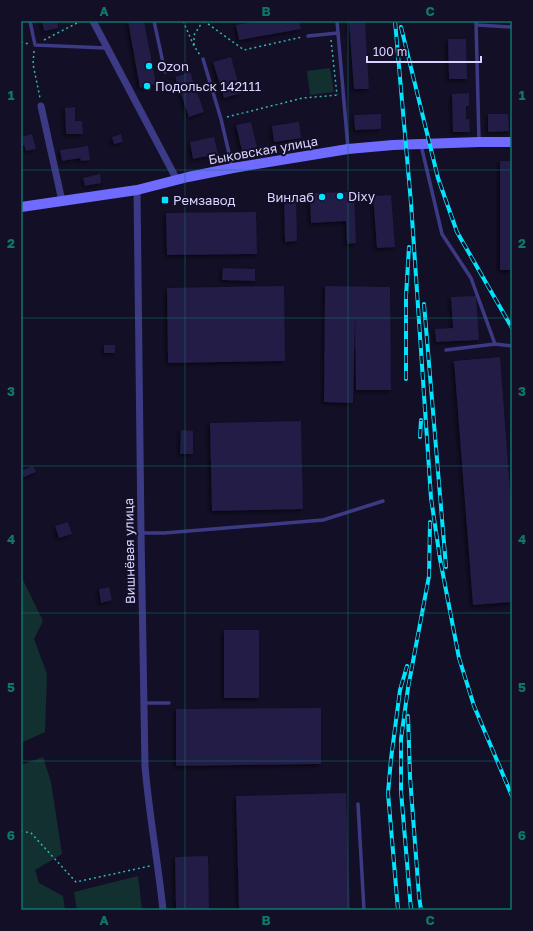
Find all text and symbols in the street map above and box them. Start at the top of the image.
text: A [99,3,109,19]
text: B [261,3,271,19]
text: C [425,3,435,19]
scale bar [367,38,481,64]
text: 100 m [373,44,407,59]
place label: Ozon [157,58,189,74]
marker: Ozon [144,61,154,71]
place label: Подольск 142111 [155,78,261,94]
marker: Подольск 142111 [142,81,152,91]
text: 1 [8,87,15,103]
text: 1 [519,87,526,103]
street label: Быковская улица [207,132,319,168]
place label: Dixy [348,188,376,204]
place label: Винлаб [267,189,314,205]
marker: Dixy [335,191,345,201]
place label: Ремзавод [173,192,235,208]
marker: Винлаб [317,192,327,202]
marker: Ремзавод [160,195,170,205]
text: 2 [7,235,15,251]
text: 2 [518,235,526,251]
text: 3 [7,383,15,399]
text: 3 [518,383,526,399]
street label: Вишнёвая улица [120,498,138,604]
text: 4 [7,531,15,547]
text: 4 [518,531,526,547]
text: 5 [7,679,15,695]
text: 5 [518,679,526,695]
text: 6 [7,827,15,843]
text: 6 [518,827,526,843]
text: A [99,912,109,928]
text: B [261,912,271,928]
text: C [425,912,435,928]

